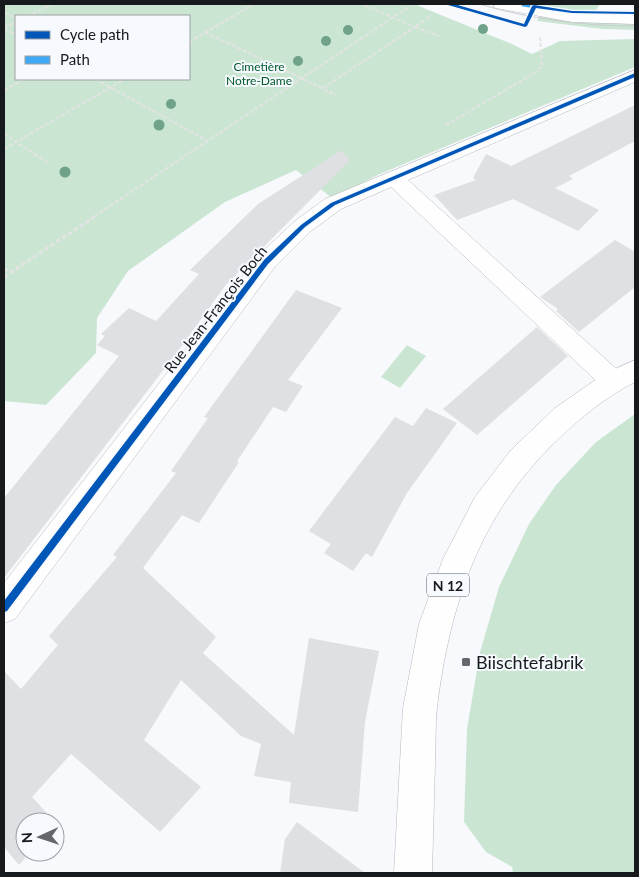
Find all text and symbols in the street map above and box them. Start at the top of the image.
legend [15,15,190,80]
text: Cycle path [60,25,129,43]
text: Path [60,50,90,68]
park label: Cimetière Notre-Dame [226,59,292,88]
street label: Rue Jean-François Boch [160,242,270,376]
road number: N 12 [427,574,469,596]
place label: Biischtefabrik [476,651,584,673]
marker: Biischtefabrik [460,656,472,668]
north arrow [15,812,65,862]
text: N [18,832,35,844]

